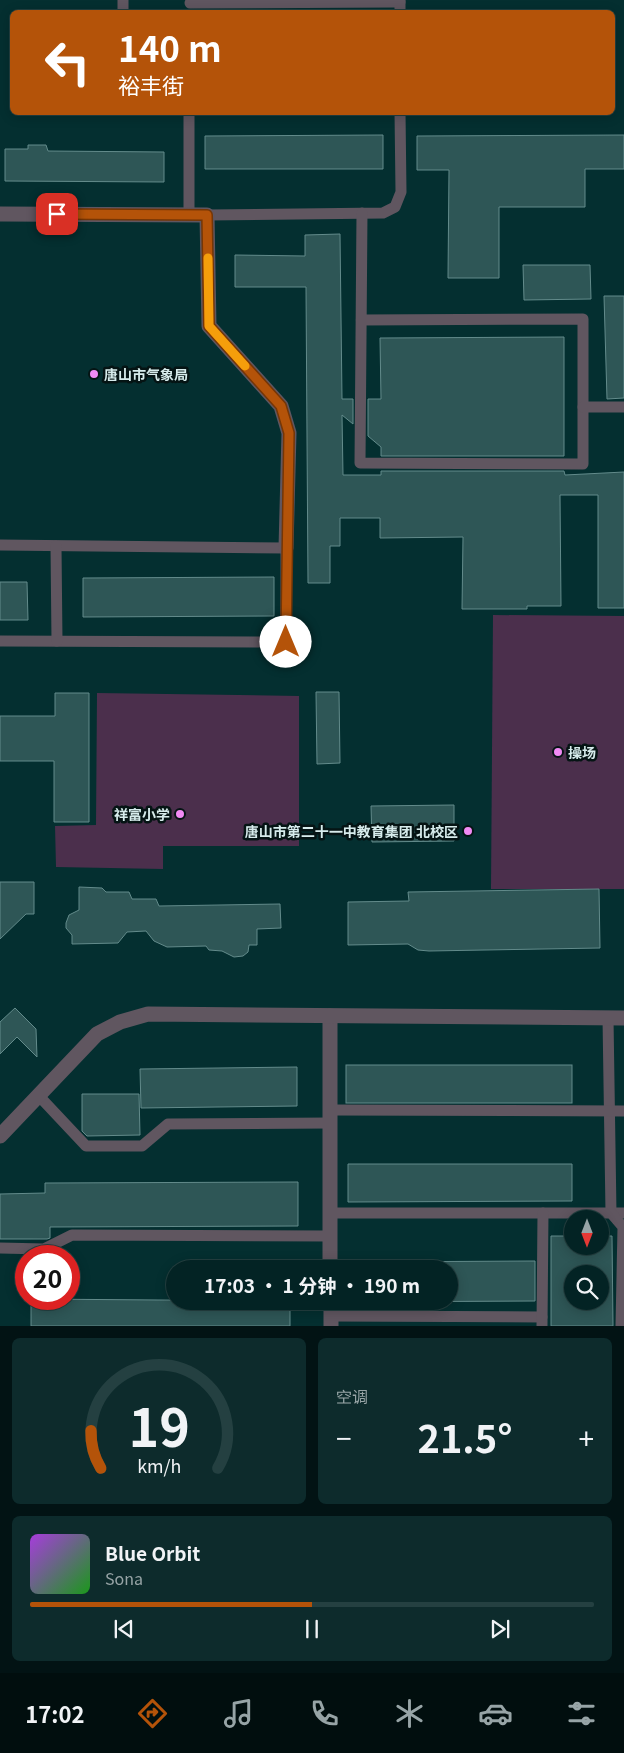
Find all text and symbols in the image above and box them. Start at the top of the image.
text: 140 m [118,21,222,72]
icon: left [35,30,100,95]
text: 裕丰街 [118,68,184,100]
pin [36,193,78,235]
icon: arrive [43,200,71,228]
place label: 唐山市气象局 [104,364,188,384]
marker: 唐山市气象局 [88,368,100,380]
position arrow [259,615,311,667]
place label: 操场 [568,742,596,762]
marker: 操场 [552,746,564,758]
place label: 祥富小学 [114,804,170,824]
marker: 祥富小学 [174,808,186,820]
place label: 唐山市第二十一中教育集团 北校区 [245,821,458,841]
marker: 唐山市第二十一中教育集团 北校区 [462,825,474,837]
north arrow [564,1210,609,1255]
map controls [564,1210,609,1310]
speed limit sign: 20 [15,1245,80,1310]
button: search [564,1265,609,1310]
text: 17:03 · 1 分钟 · 190 m [204,1271,420,1298]
text: 空调 [336,1384,368,1408]
text: 19 [128,1387,190,1462]
text: 21.5° [418,1409,512,1464]
text: − [336,1417,352,1457]
text: + [578,1417,594,1457]
text: km/h [137,1452,181,1478]
text: Blue Orbit [105,1539,200,1566]
text: Sona [105,1566,143,1590]
icon: previous [110,1615,138,1643]
icon: pause [298,1615,326,1643]
icon: next [486,1615,514,1643]
icon: directions [135,1696,170,1731]
icon: music [221,1696,256,1731]
icon: phone [307,1696,342,1731]
icon: climate [392,1696,427,1731]
icon: car [478,1696,513,1731]
icon: filters [564,1696,599,1731]
text: 17:02 [25,1697,84,1729]

